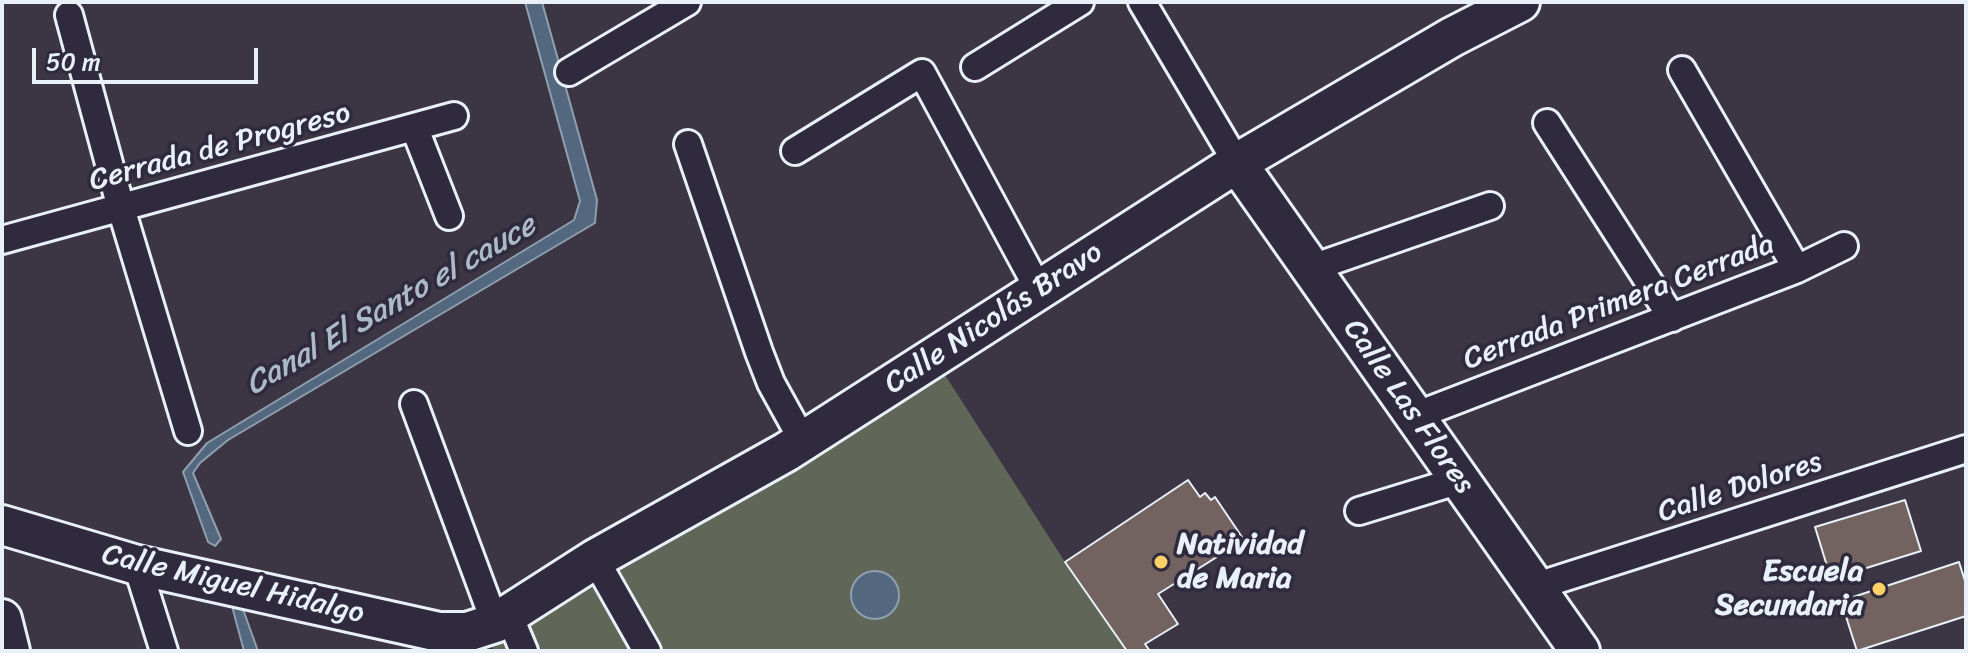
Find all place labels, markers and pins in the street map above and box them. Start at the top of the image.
place label: Natividad de Maria [1177,527,1303,598]
marker: Natividad de Maria [1152,553,1170,571]
place label: Escuela Secundaria [1715,554,1863,624]
marker: Escuela Secundaria [1870,580,1888,598]

